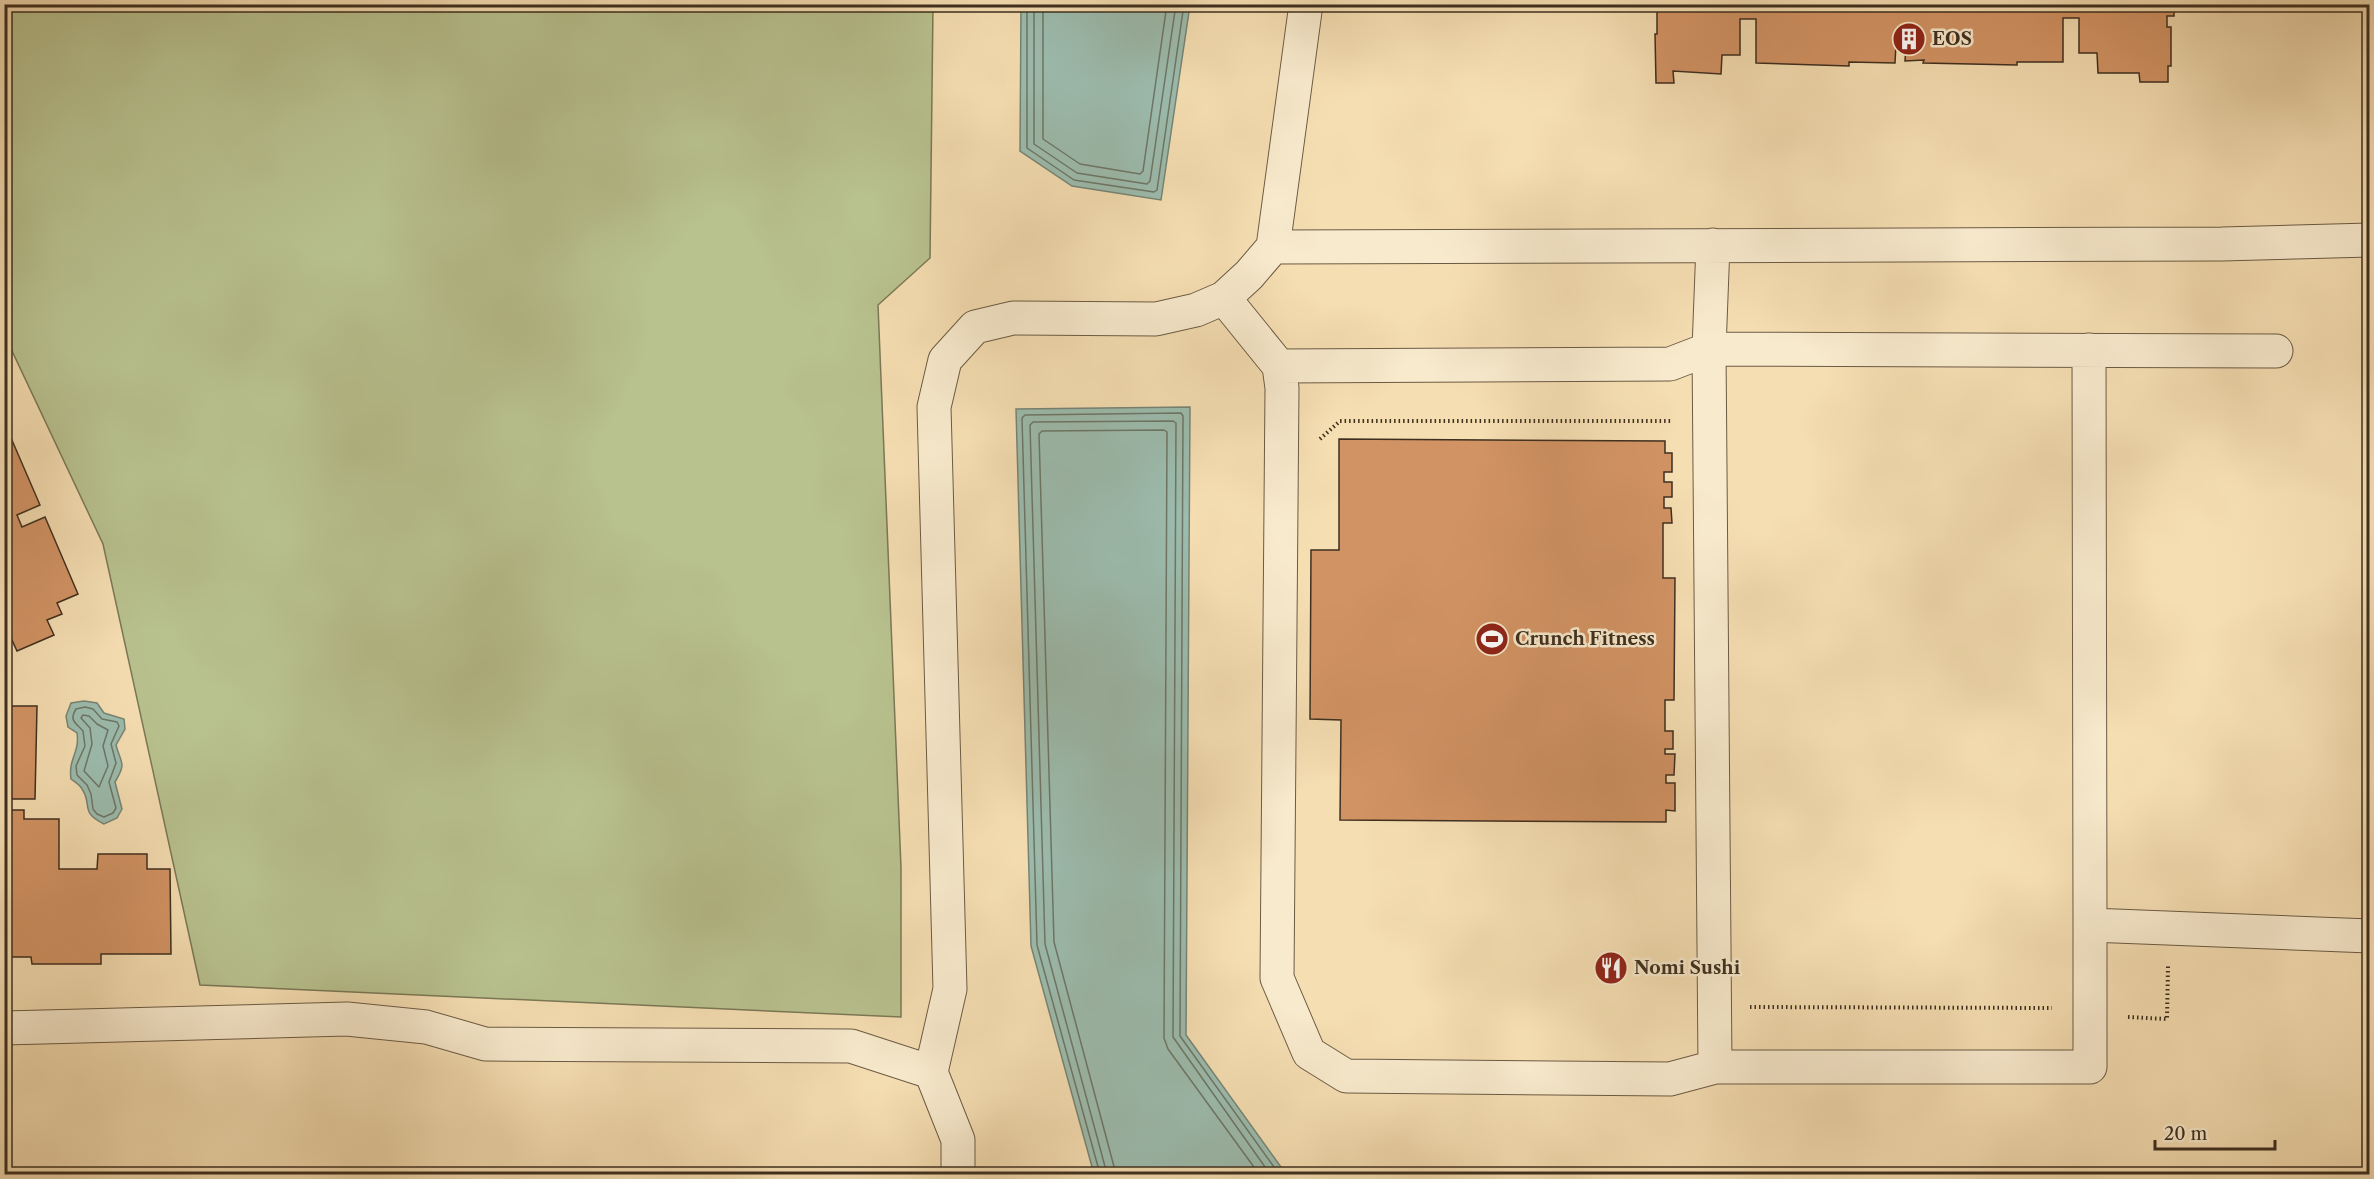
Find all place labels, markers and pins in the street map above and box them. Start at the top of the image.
building icon: EOS [1891,21,1927,57]
place label: EOS [1932,28,1972,50]
sports icon: Crunch Fitness [1474,621,1510,657]
place label: Crunch Fitness [1515,628,1655,650]
restaurant icon: Nomi Sushi [1593,950,1629,986]
place label: Nomi Sushi [1634,957,1741,979]

